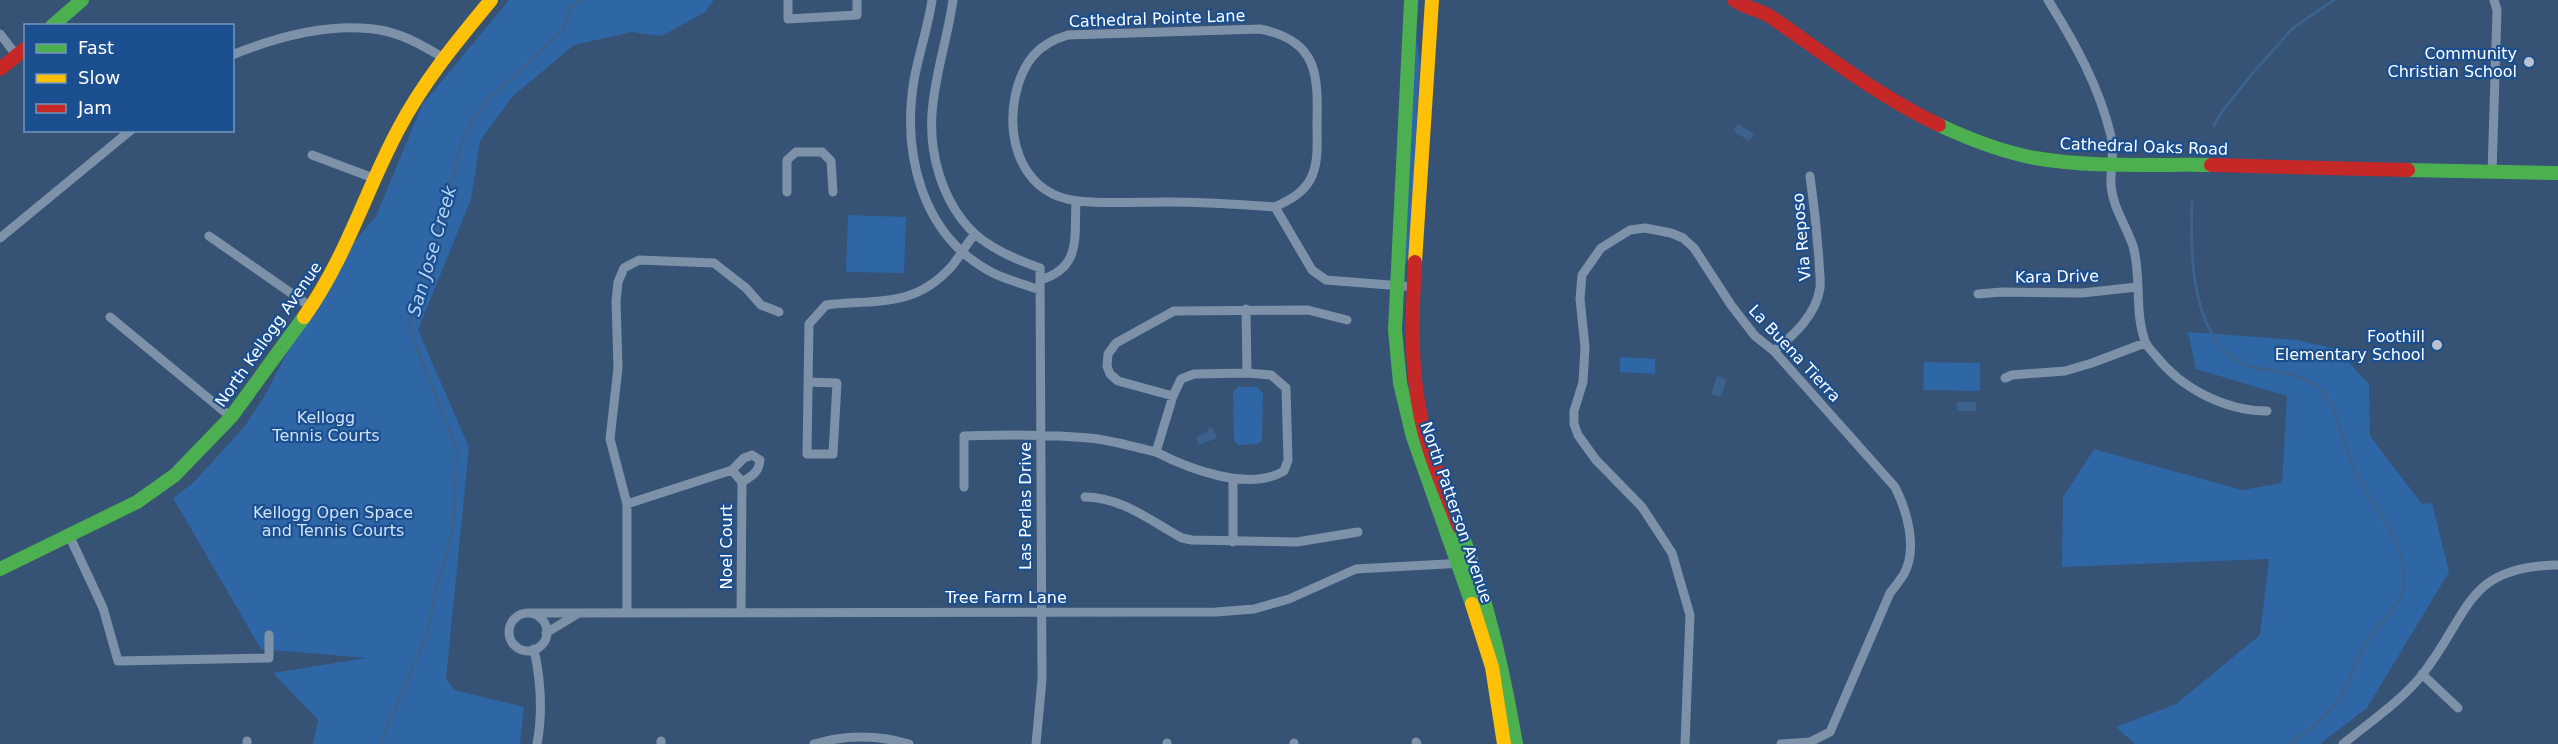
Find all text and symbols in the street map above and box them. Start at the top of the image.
street label: Cathedral Pointe Lane [1068,6,1246,31]
legend [24,24,234,132]
text: Fast [78,37,114,58]
place label: Community Christian School [2387,44,2517,81]
marker: Community Christian School [2522,55,2536,69]
text: Slow [78,67,120,88]
text: Jam [77,97,112,118]
street label: Cathedral Oaks Road [2059,134,2229,159]
water label: San Jose Creek [403,182,461,318]
street label: Via Reposo [1788,192,1815,282]
street label: North Kellogg Avenue [211,258,326,411]
street label: Kara Drive [2015,266,2099,287]
street label: La Buena Tierra [1745,301,1845,406]
place label: Foothill Elementary School [2275,327,2425,364]
marker: Foothill Elementary School [2430,338,2444,352]
park label: Kellogg Tennis Courts [271,408,380,445]
street label: North Patterson Avenue [1417,419,1496,605]
street label: Las Perlas Drive [1016,442,1035,570]
park label: Kellogg Open Space and Tennis Courts [253,503,413,540]
street label: Noel Court [717,504,736,590]
street label: Tree Farm Lane [944,588,1067,607]

